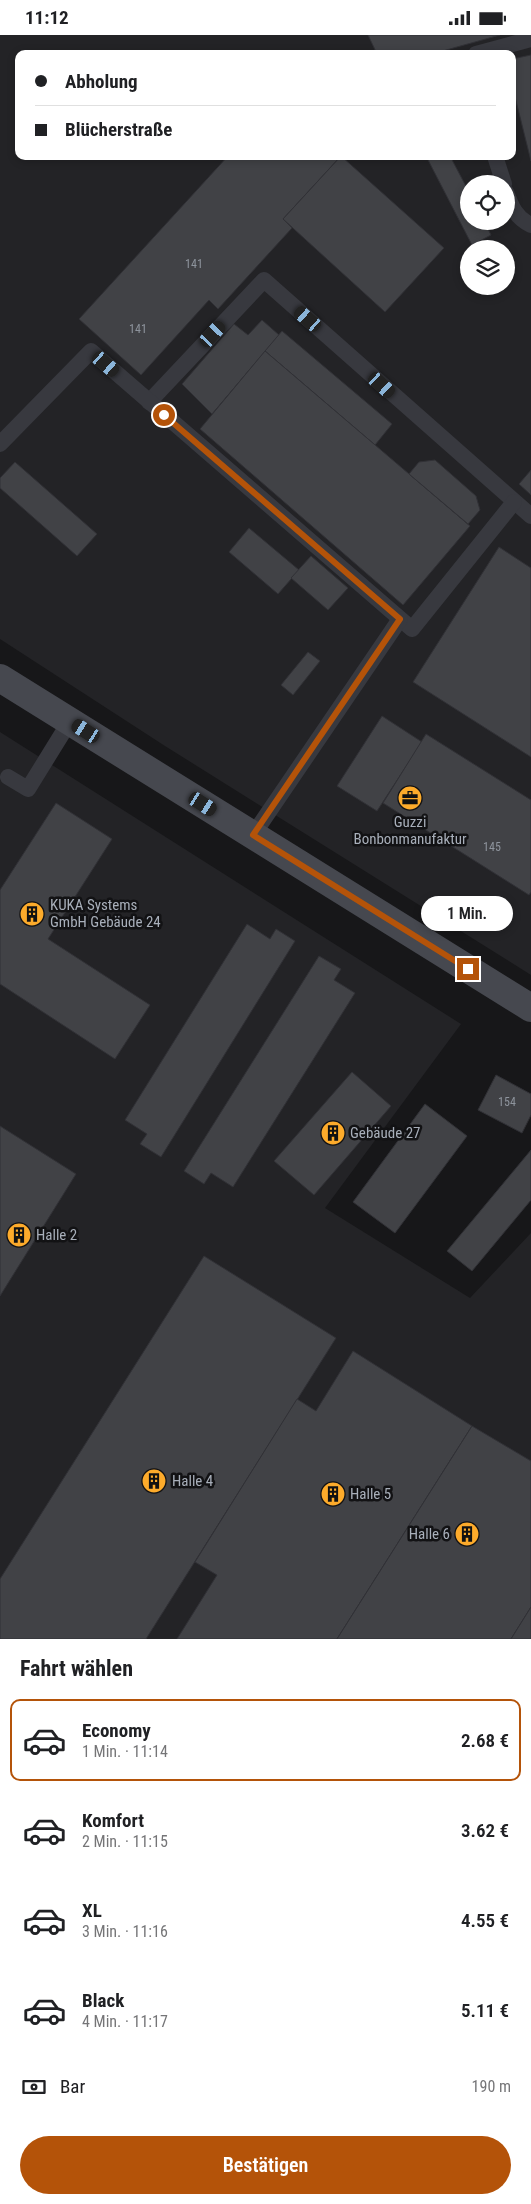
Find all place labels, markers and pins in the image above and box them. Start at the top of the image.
office icon: Guzzi Bonbonmanufaktur [397,785,423,811]
place label: Guzzi Bonbonmanufaktur [353,813,467,848]
place label: KUKA Systems GmbH Gebäude 24 [50,896,161,931]
building icon: KUKA Systems GmbH Gebäude 24 [19,901,45,927]
building icon: Gebäude 27 [320,1120,346,1146]
place label: Gebäude 27 [350,1124,420,1142]
building icon: Halle 2 [6,1222,32,1248]
place label: Halle 2 [36,1226,77,1244]
building icon: Halle 4 [141,1468,167,1494]
place label: Halle 4 [172,1472,213,1490]
building icon: Halle 5 [320,1481,346,1507]
place label: Halle 5 [350,1485,391,1503]
building icon: Halle 6 [454,1521,480,1547]
place label: Halle 6 [409,1525,450,1543]

